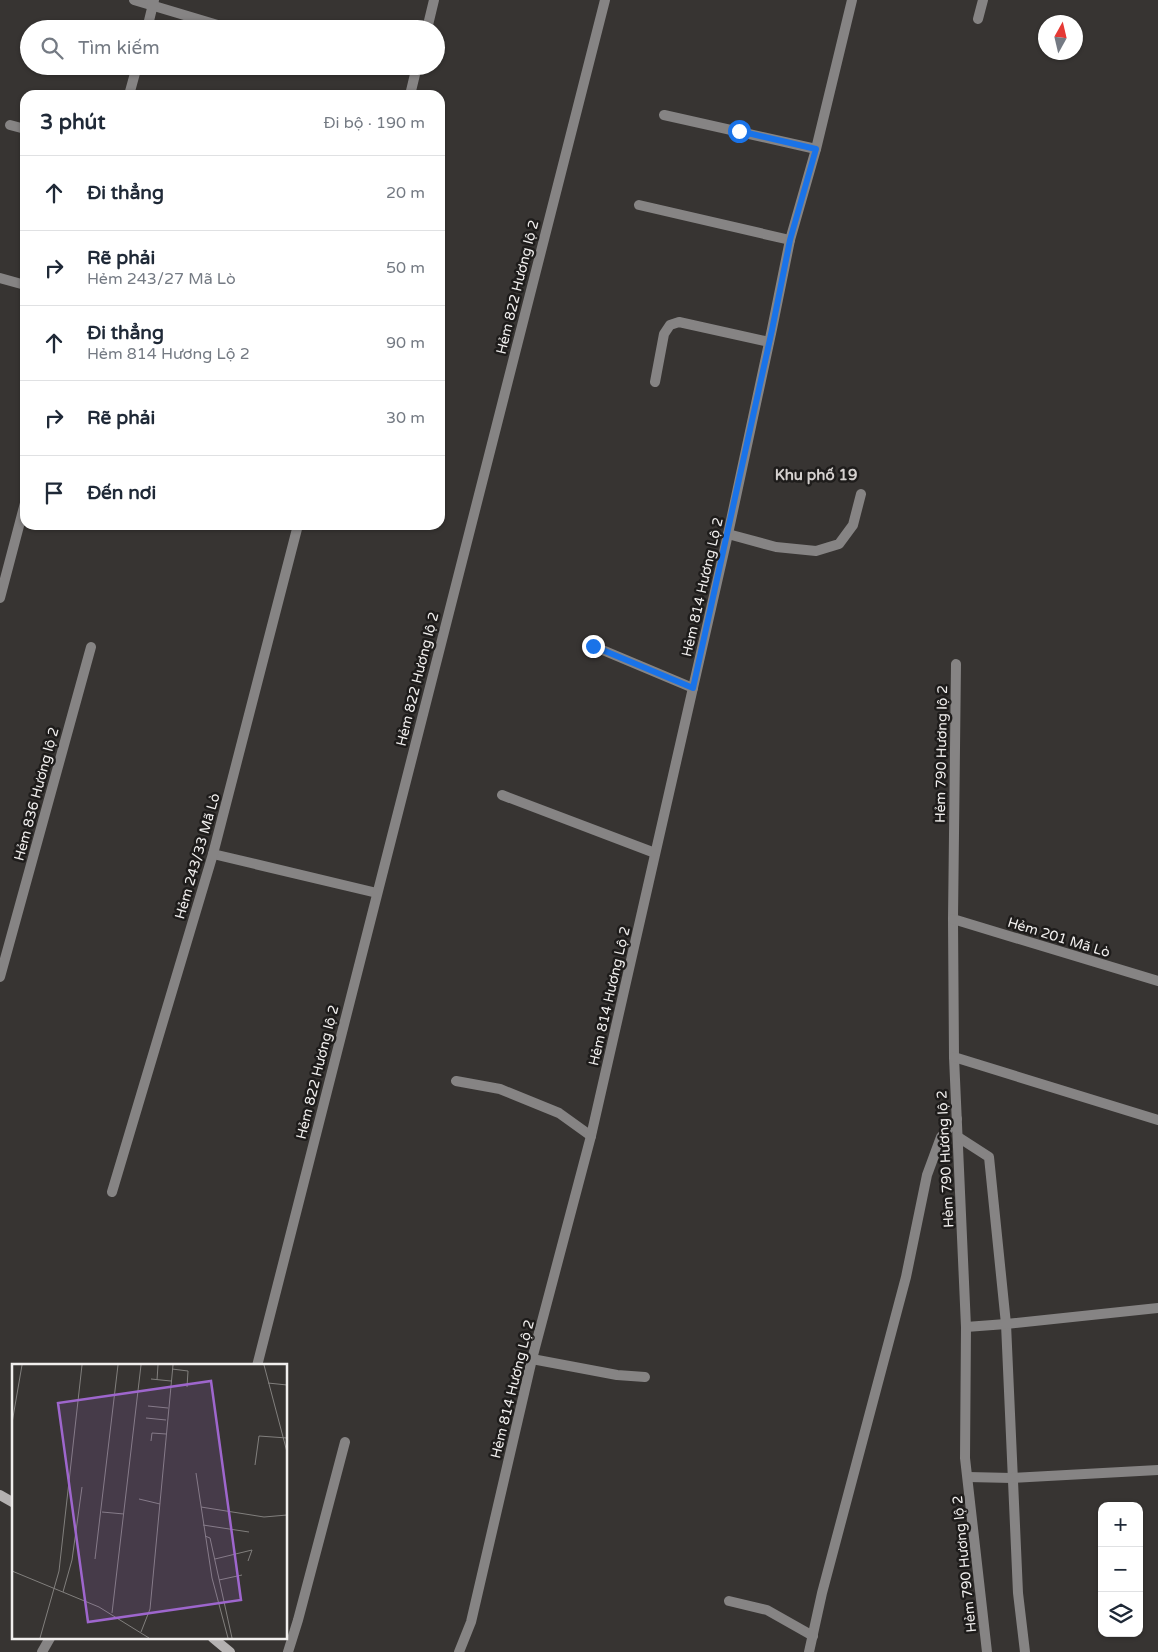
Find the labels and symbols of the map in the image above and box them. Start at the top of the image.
north arrow [1038,15,1083,60]
route start [728,120,751,143]
street label: Hẻm 822 Hương lộ 2 [493,218,542,356]
district label: Khu phố 19 [775,466,857,485]
street label: Hẻm 814 Hương Lộ 2 [678,516,727,658]
street label: Hẻm 822 Hương lộ 2 [393,610,442,748]
route end [582,635,605,658]
street label: Hẻm 790 Hương lộ 2 [932,685,951,823]
street label: Hẻm 836 Hương lộ 2 [10,725,63,863]
street label: Hẻm 243/33 Mã Lò [171,791,224,921]
street label: Hẻm 201 Mã Lò [1005,914,1112,961]
street label: Hẻm 814 Hương Lộ 2 [585,925,634,1067]
street label: Hẻm 822 Hương lộ 2 [293,1003,342,1141]
street label: Hẻm 790 Hương lộ 2 [933,1090,958,1228]
street label: Hẻm 814 Hương Lộ 2 [487,1318,538,1460]
inset map [12,1364,288,1640]
street label: Hẻm 790 Hương lộ 2 [949,1495,980,1633]

